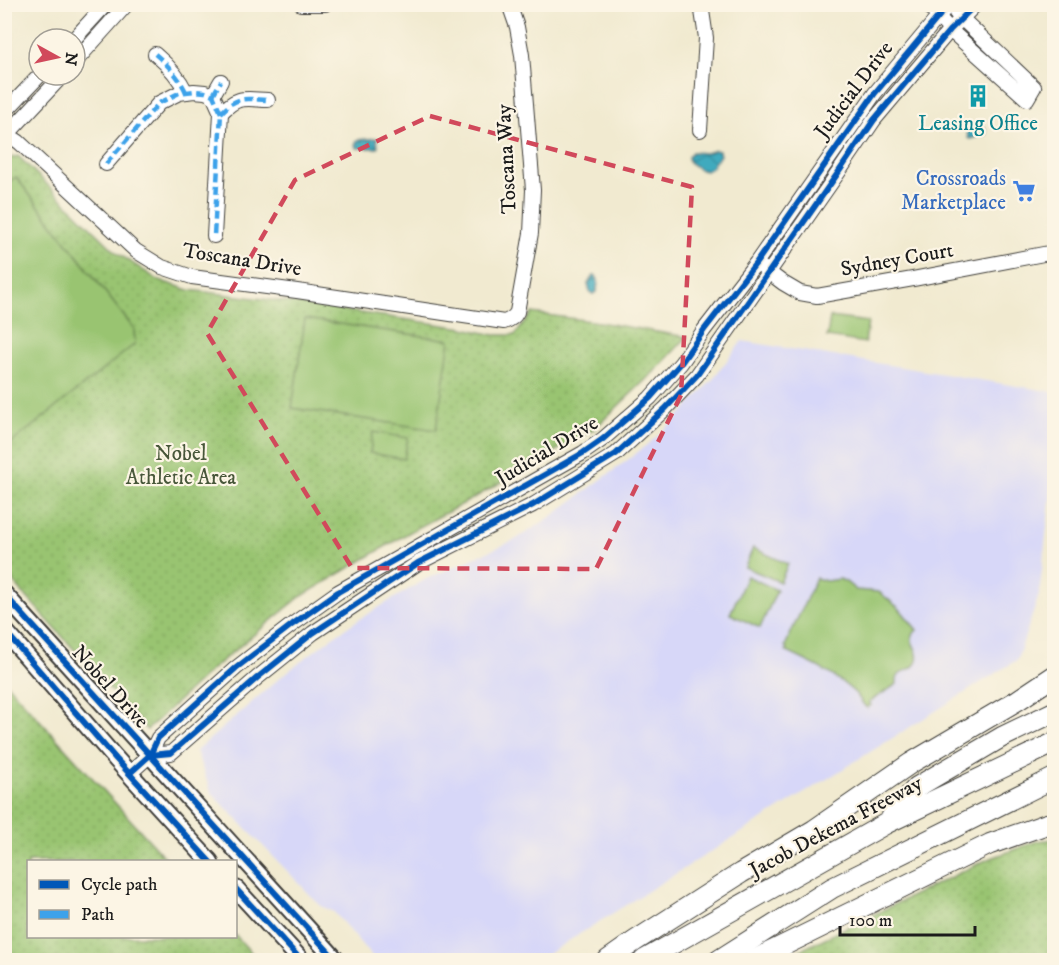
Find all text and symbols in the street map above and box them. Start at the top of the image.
north arrow [27,27,87,87]
street label: Judicial Drive [808,36,899,145]
text: N [60,51,82,67]
building icon: Leasing Office [965,83,991,109]
street label: Toscana Way [491,102,523,215]
place label: Leasing Office [918,111,1038,137]
place label: Crossroads Marketplace [901,166,1006,216]
supermarket icon: Crossroads Marketplace [1011,178,1037,204]
street label: Sydney Court [839,237,956,283]
street label: Toscana Drive [181,238,304,282]
street label: Judicial Drive [489,410,603,493]
park label: Nobel Athletic Area [126,441,236,491]
street label: Nobel Drive [66,640,154,734]
street label: Jacob Dekema Freeway [743,770,928,885]
legend [27,860,237,938]
text: Cycle path [81,874,158,896]
scale bar [840,899,975,937]
text: Path [81,904,115,926]
text: 100 m [849,910,892,932]

